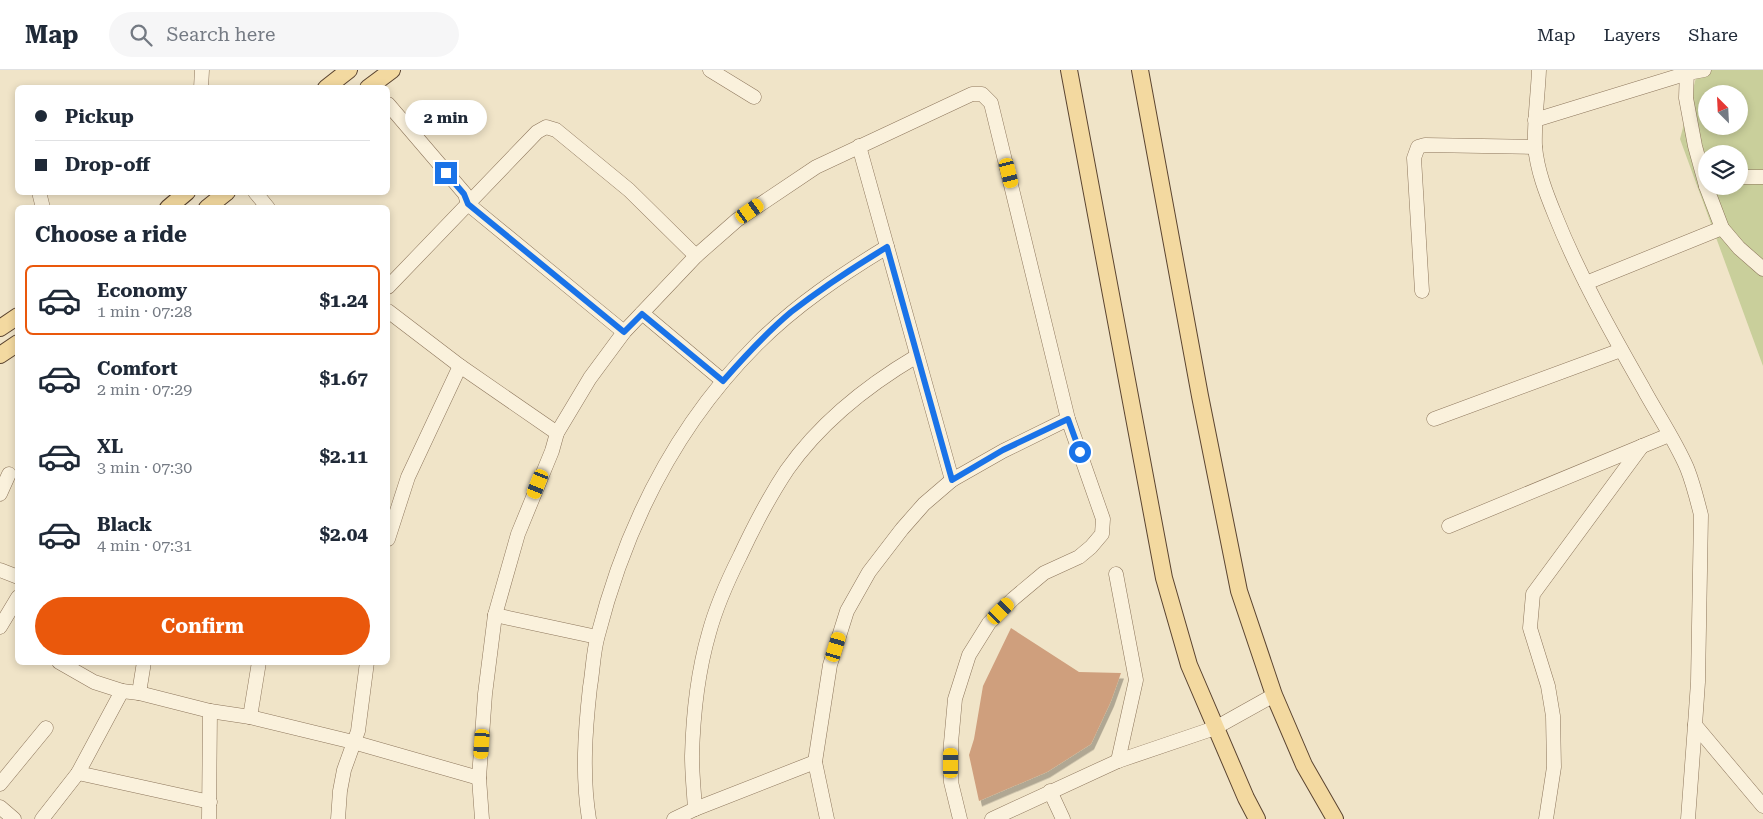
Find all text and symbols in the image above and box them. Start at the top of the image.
search box [109,12,459,57]
text: Map [25,21,79,49]
icon: search [127,21,155,49]
text: Search here [167,23,275,46]
text: Map [1537,24,1576,45]
text: Layers [1604,24,1660,45]
text: Share [1688,24,1738,45]
north arrow [1698,85,1748,135]
map controls [1698,85,1748,195]
callout: 2 min [405,101,487,136]
text: Pickup [65,105,134,128]
text: 2 min [424,108,468,127]
button: layers [1698,145,1748,195]
text: Drop-off [65,153,150,176]
car [998,157,1019,189]
route end [435,162,457,184]
car [733,196,766,226]
text: Choose a ride [35,222,187,247]
icon: car [37,278,82,323]
text: Economy [97,279,187,302]
text: $1.24 [319,289,368,312]
text: 1 min · 07:28 [97,302,192,321]
icon: car [37,356,82,401]
text: Comfort [97,357,178,380]
text: $1.67 [319,367,368,390]
text: 2 min · 07:29 [97,380,192,399]
icon: car [37,434,82,479]
text: XL [97,435,123,458]
route start [1069,441,1091,463]
text: $2.11 [319,445,368,468]
text: 3 min · 07:30 [97,458,192,477]
car [525,467,550,501]
icon: car [37,512,82,557]
text: Black [97,513,152,536]
text: $2.04 [319,523,368,546]
text: 4 min · 07:31 [97,536,192,555]
car [985,595,1016,627]
button: Confirm [35,597,370,655]
car [824,630,847,664]
car [473,729,490,759]
car [943,748,958,778]

